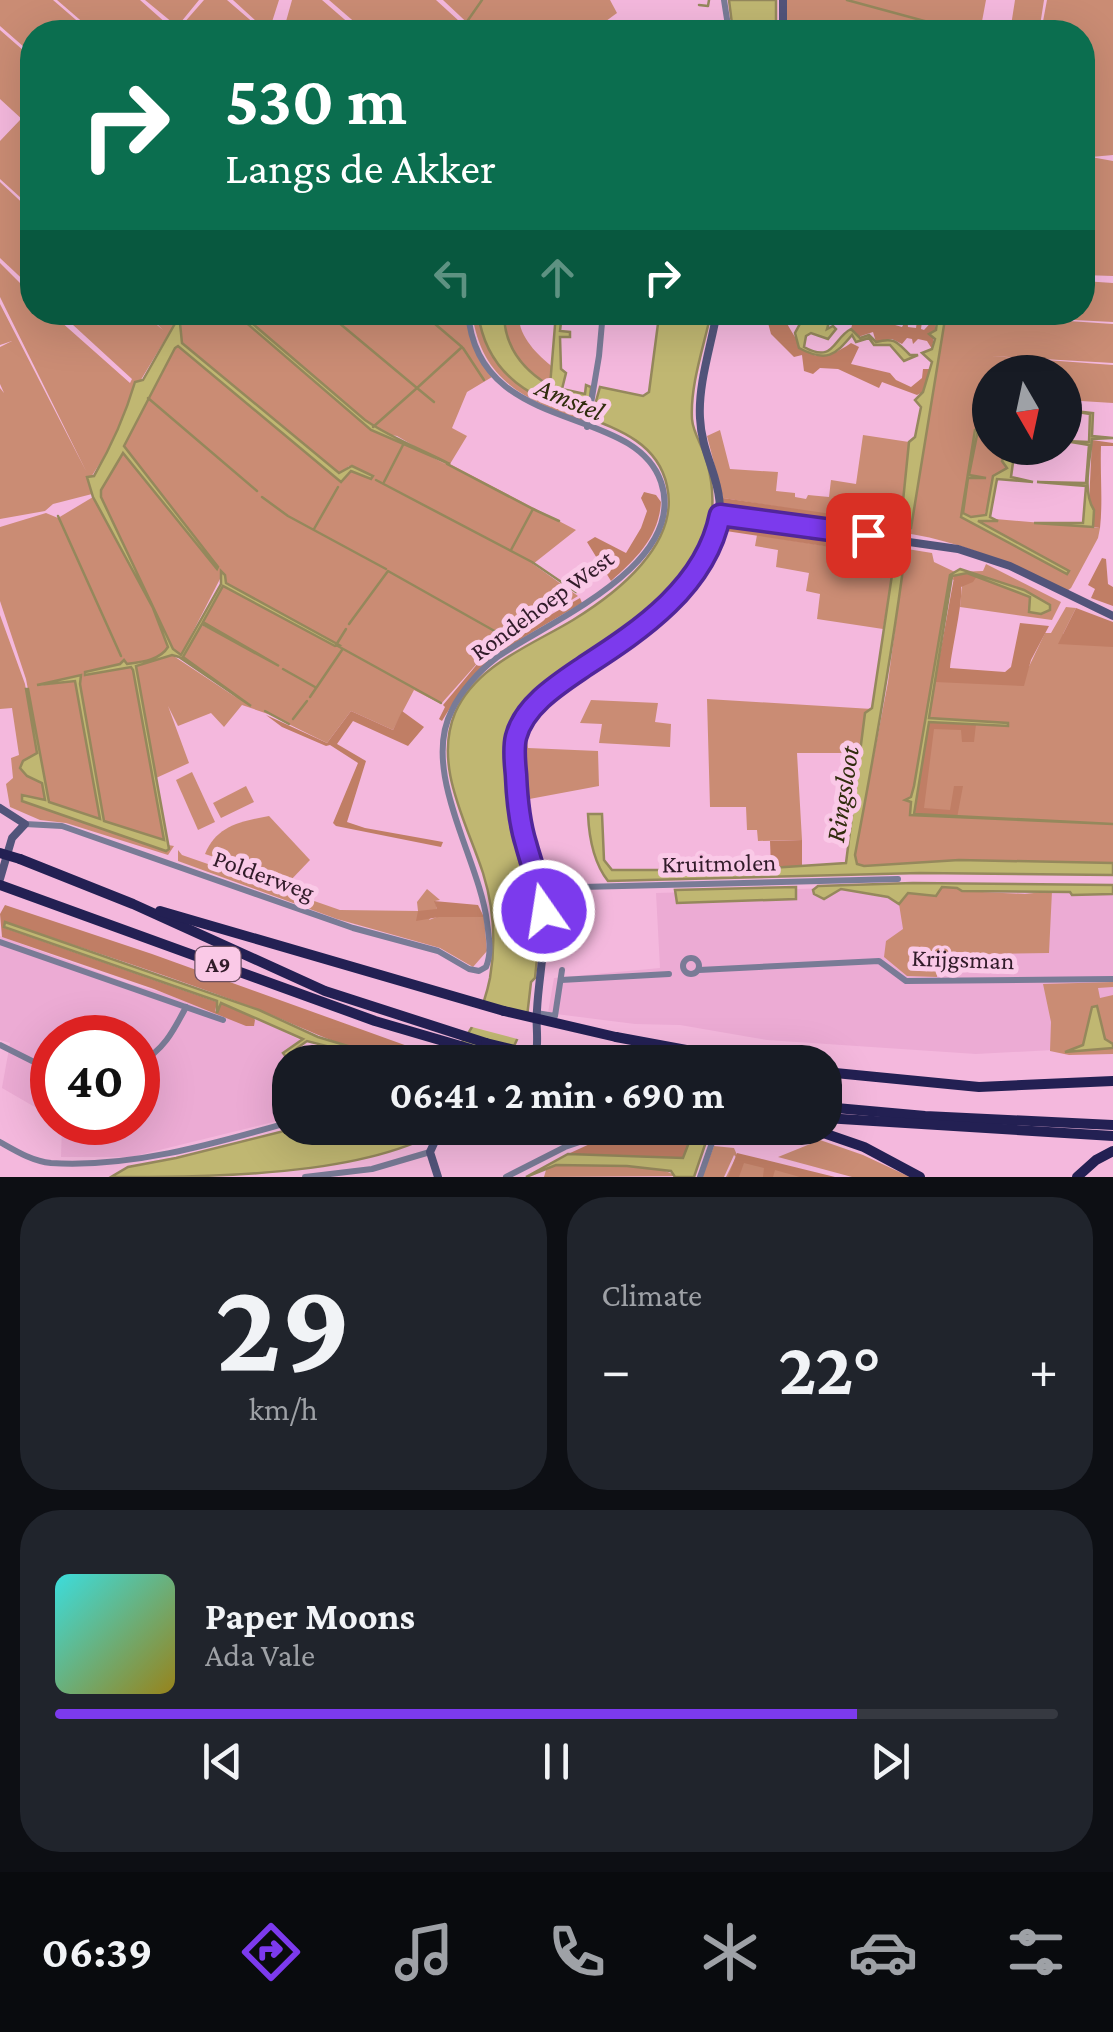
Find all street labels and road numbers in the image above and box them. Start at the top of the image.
street label: Rondehoep West [466,544,620,666]
street label: Polderweg [210,844,318,907]
street label: Kruitmolen [661,849,777,877]
street label: Krijgsman [911,944,1015,975]
road number: A9 [196,947,240,981]

